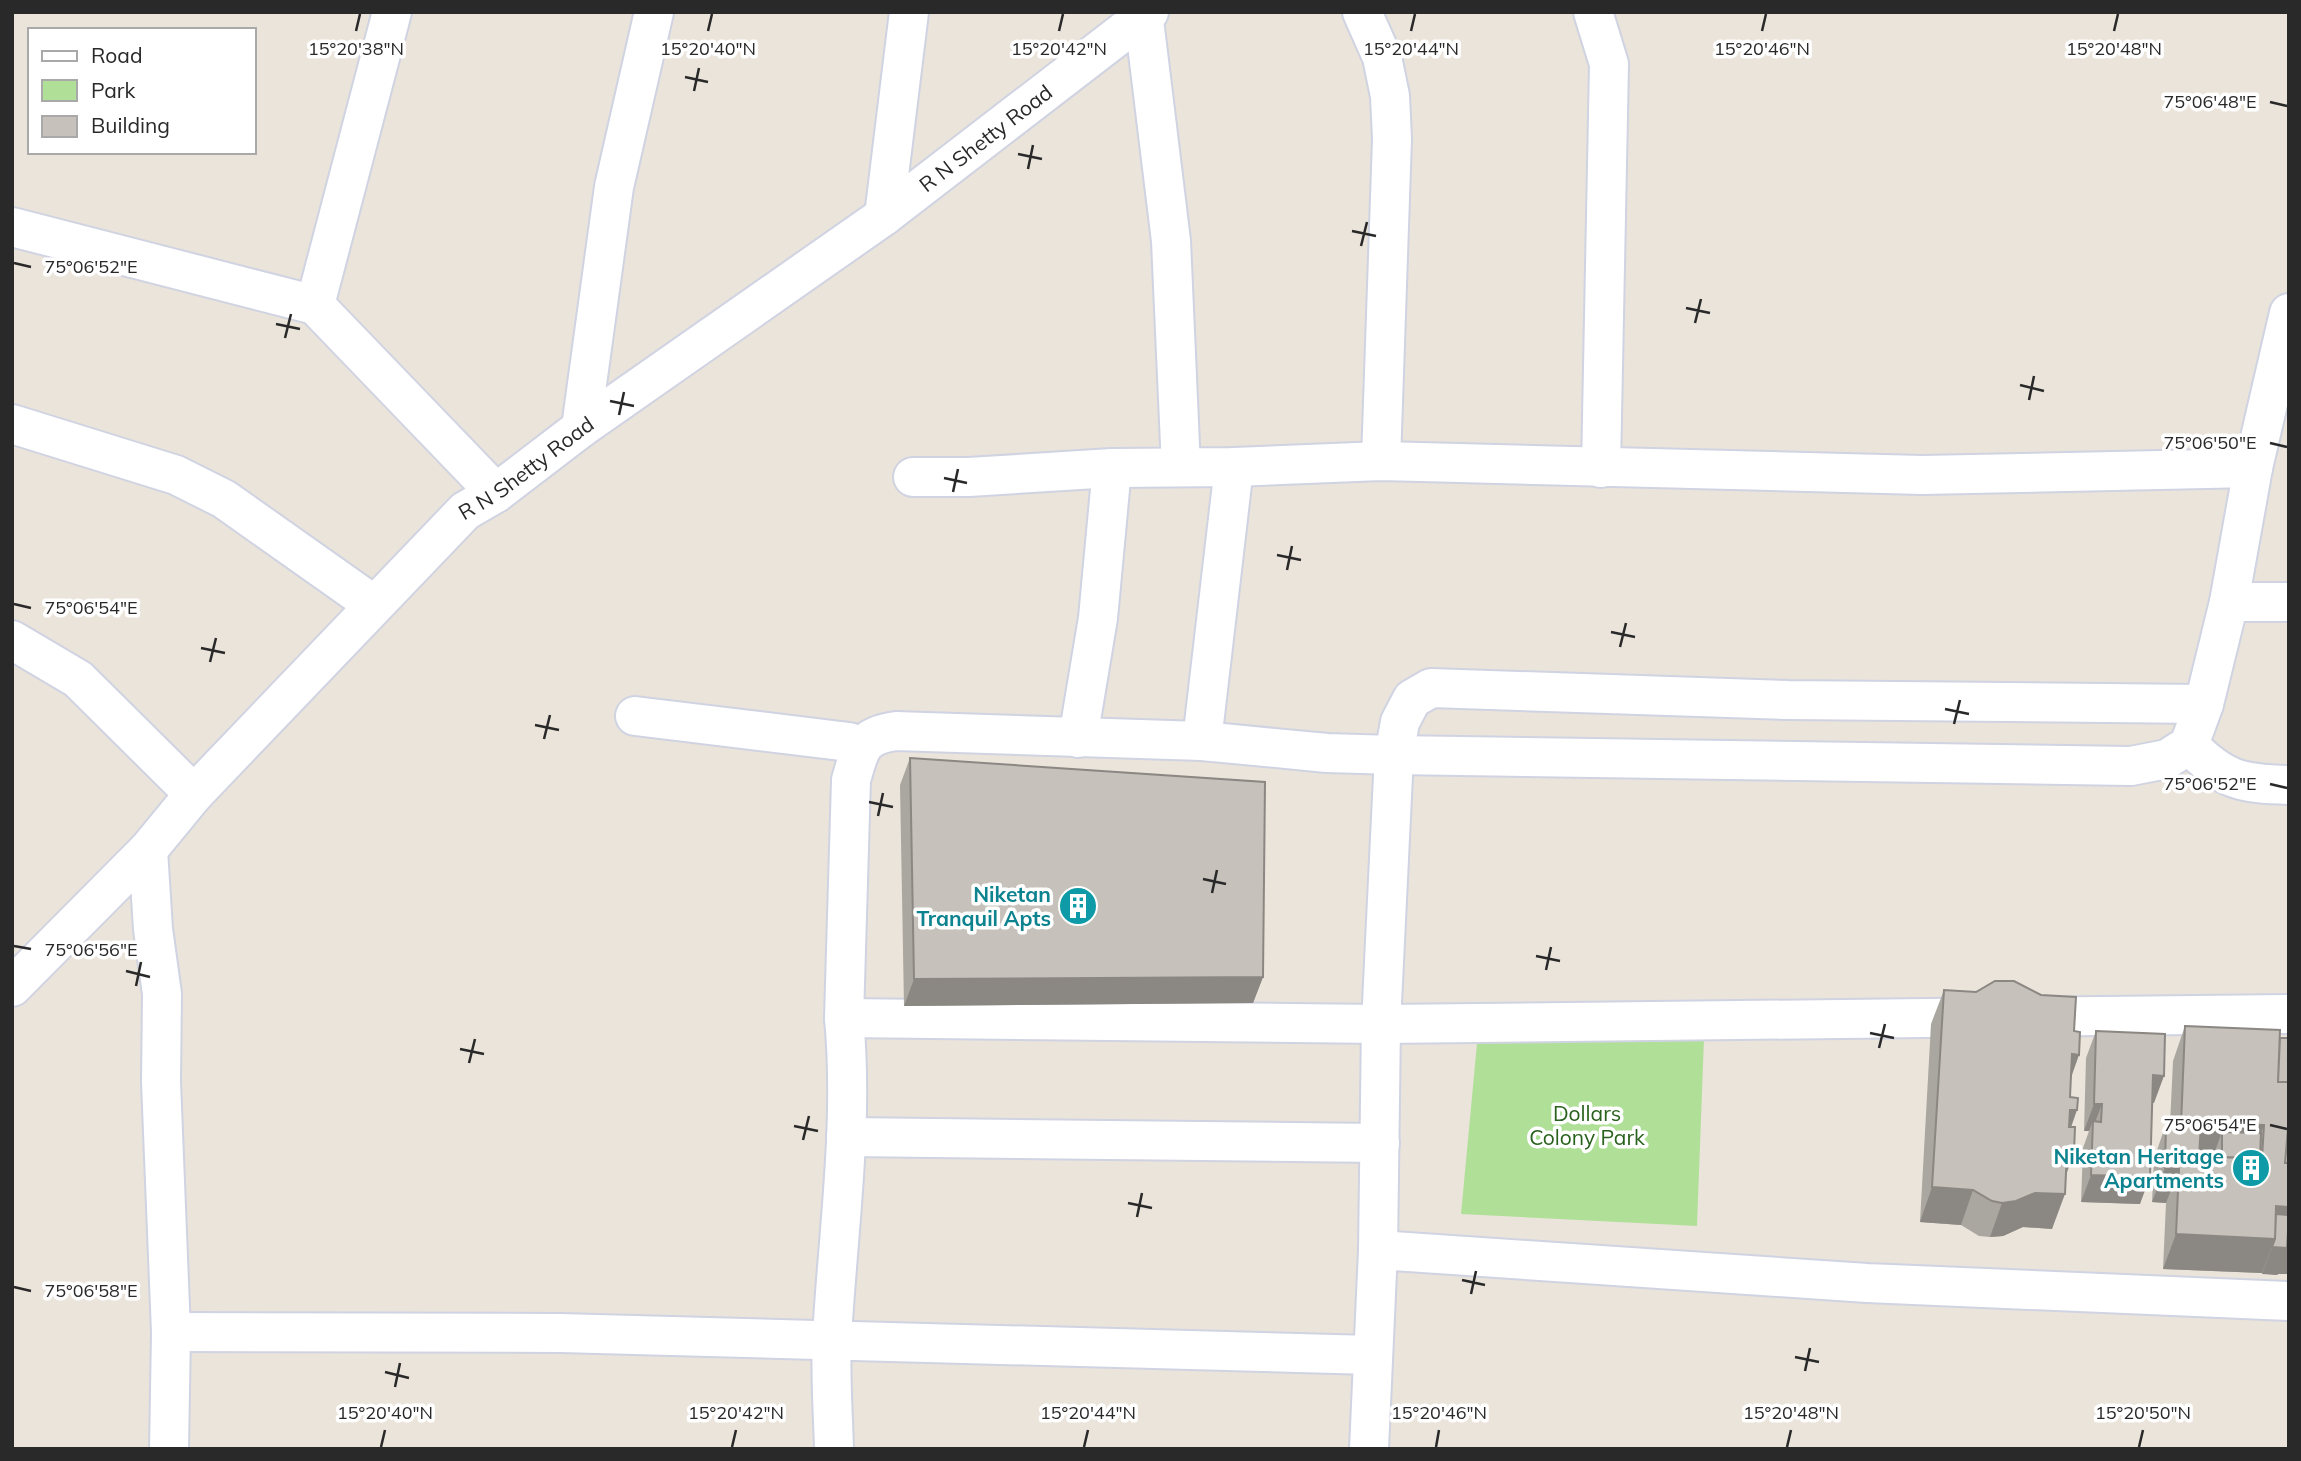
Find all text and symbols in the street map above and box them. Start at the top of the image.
legend [28,28,256,154]
text: 15°20'38"N [308,37,404,60]
text: 15°20'40"N [660,37,756,60]
text: 15°20'42"N [1011,37,1107,60]
text: 15°20'44"N [1363,37,1459,60]
text: 15°20'46"N [1714,37,1810,60]
text: 15°20'48"N [2066,37,2162,60]
text: Road [91,42,142,68]
text: Park [91,77,135,103]
street label: R N Shetty Road [914,79,1057,197]
text: 75°06'48"E [2163,90,2257,113]
text: Building [91,112,170,138]
text: 75°06'52"E [44,255,138,278]
street label: R N Shetty Road [454,410,598,525]
text: 75°06'50"E [2163,431,2257,454]
text: 75°06'54"E [44,596,138,619]
text: 75°06'52"E [2163,772,2257,795]
place label: Niketan Tranquil Apts [916,881,1051,931]
building icon: Niketan Tranquil Apts [1057,885,1099,927]
text: 75°06'56"E [44,938,138,961]
park label: Dollars Colony Park [1529,1100,1645,1150]
text: 75°06'54"E [2163,1113,2257,1136]
place label: Niketan Heritage Apartments [2053,1143,2224,1193]
building icon: Niketan Heritage Apartments [2230,1147,2272,1189]
text: 75°06'58"E [44,1279,138,1302]
text: 15°20'40"N [337,1401,433,1424]
text: 15°20'42"N [688,1401,784,1424]
text: 15°20'44"N [1040,1401,1136,1424]
text: 15°20'46"N [1391,1401,1487,1424]
text: 15°20'48"N [1743,1401,1839,1424]
text: 15°20'50"N [2095,1401,2191,1424]

